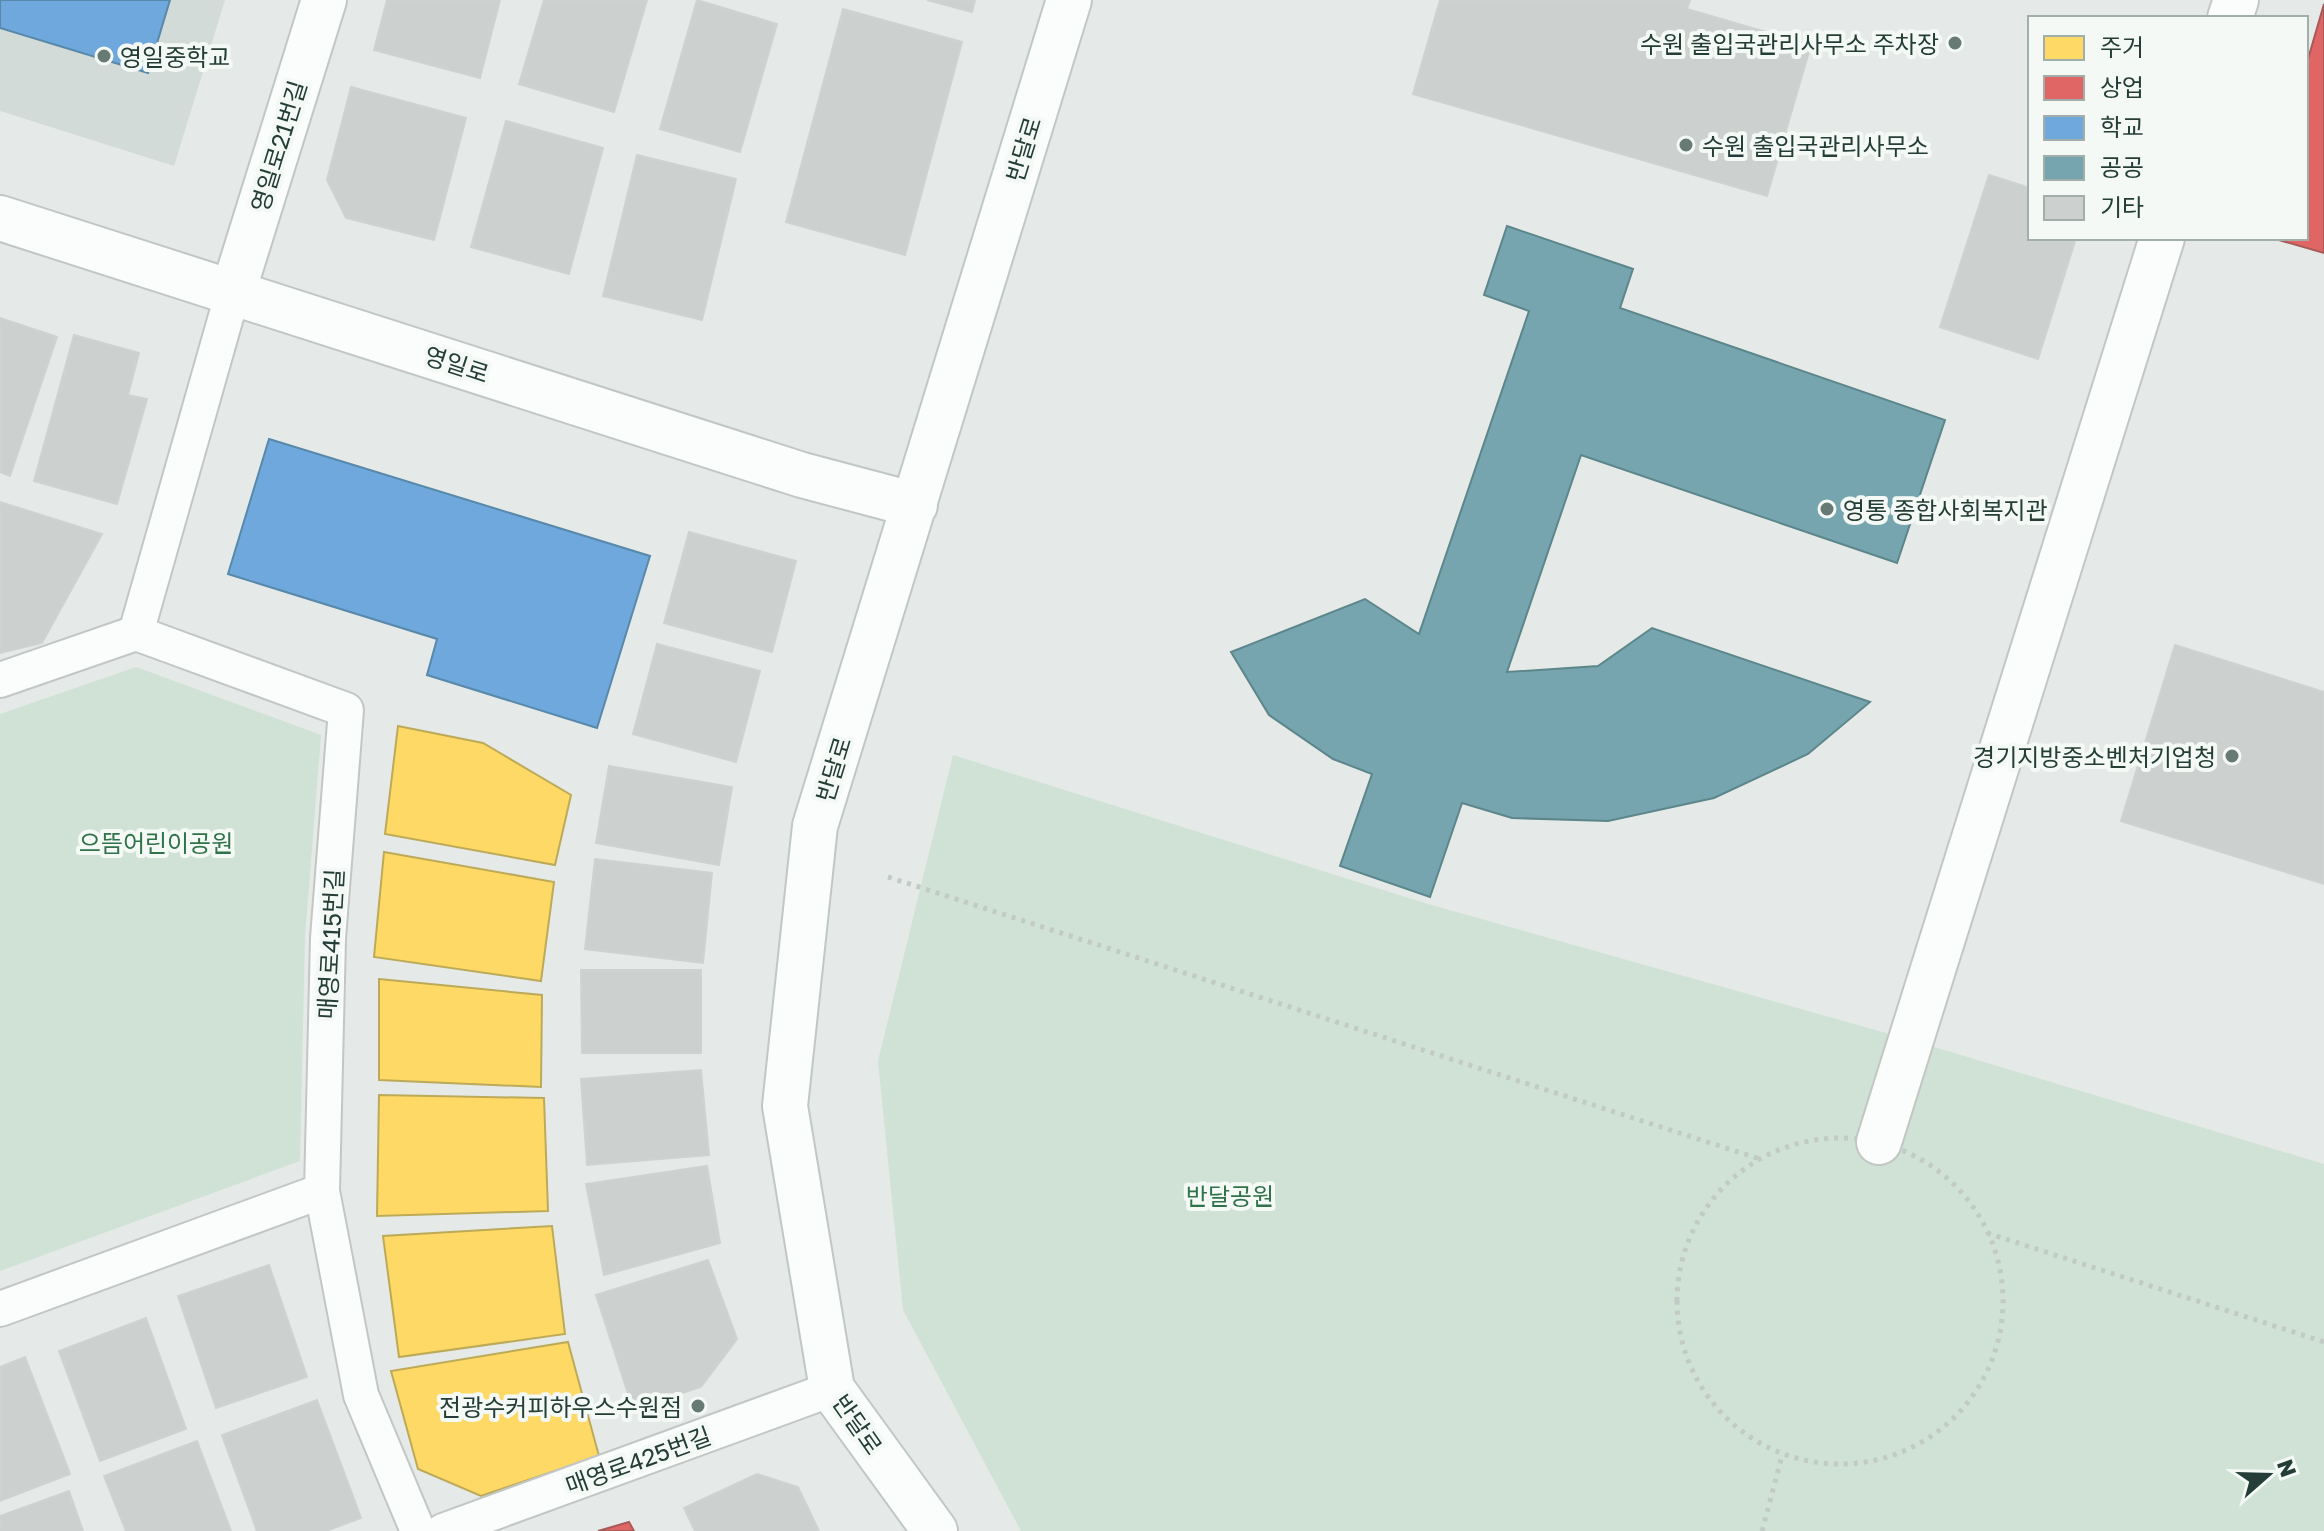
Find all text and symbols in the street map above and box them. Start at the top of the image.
legend [2028,16,2308,240]
place label: 수원 출입국관리사무소 주차장 [1640,29,1939,58]
text: 주거 [2100,32,2144,61]
marker: 수원 출입국관리사무소 주차장 [1946,34,1964,52]
place label: 영일중학교 [120,42,230,71]
marker: 영일중학교 [95,47,113,65]
text: 상업 [2100,72,2144,101]
street label: 영일로21번길 [244,77,312,215]
text: 학교 [2100,112,2144,141]
street label: 반달로 [999,113,1047,185]
place label: 수원 출입국관리사무소 [1702,131,1929,160]
marker: 수원 출입국관리사무소 [1677,136,1695,154]
text: 공공 [2100,152,2144,181]
text: 기타 [2100,192,2144,221]
street label: 영일로 [421,340,493,388]
place label: 영통 종합사회복지관 [1843,495,2048,524]
marker: 영통 종합사회복지관 [1818,500,1836,518]
street label: 반달로 [809,733,857,805]
place label: 경기지방중소벤처기업청 [1973,742,2216,771]
marker: 경기지방중소벤처기업청 [2223,747,2241,765]
park label: 으뜸어린이공원 [79,828,233,857]
street label: 매영로415번길 [312,868,348,1020]
park label: 반달공원 [1186,1181,1274,1210]
street label: 반달로 [827,1389,889,1459]
place label: 전광수커피하우스수원점 [439,1392,682,1421]
marker: 전광수커피하우스수원점 [689,1397,707,1415]
street label: 매영로425번길 [561,1420,715,1500]
north arrow [2228,1435,2308,1515]
text: N [2272,1456,2303,1480]

